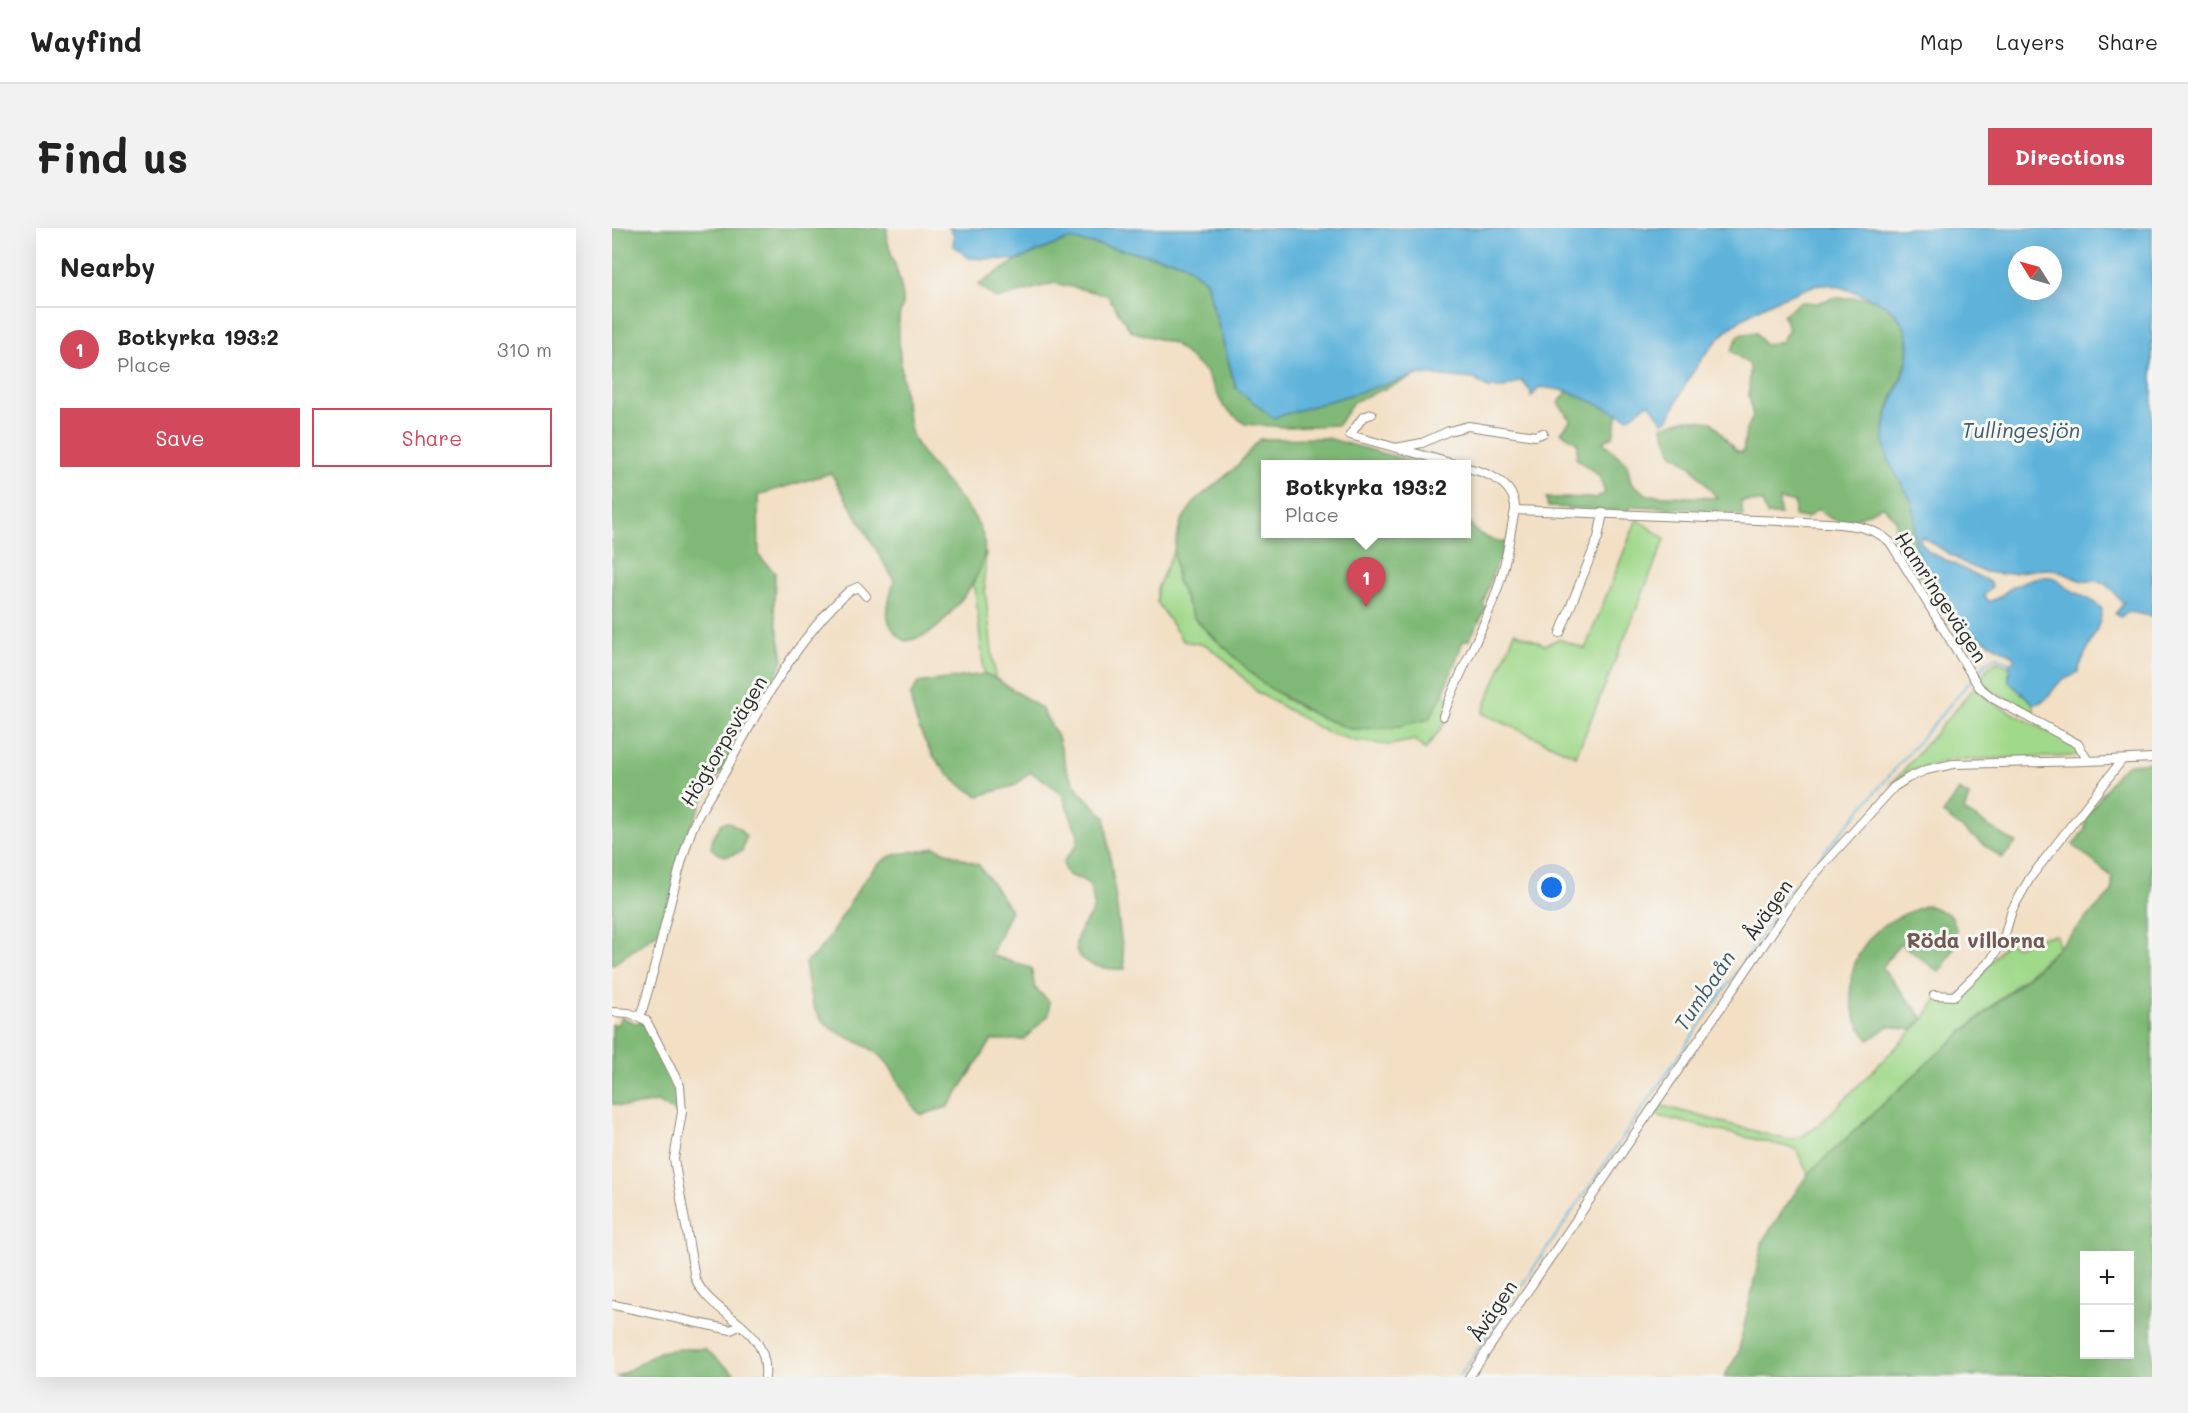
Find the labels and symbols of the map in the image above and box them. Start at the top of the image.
north arrow [2008,246,2062,300]
water label: Tullingesjön [1962,416,2080,443]
street label: Hamringevägen [1890,526,1994,667]
pin: 1 [1346,558,1386,607]
street label: Högtorpsvägen [674,670,772,811]
your location [1537,873,1566,902]
street label: Åvägen [1737,874,1798,945]
district label: Röda villorna [1906,926,2046,953]
water label: Tumbaån [1667,945,1740,1035]
street label: Åvägen [1462,1275,1522,1346]

